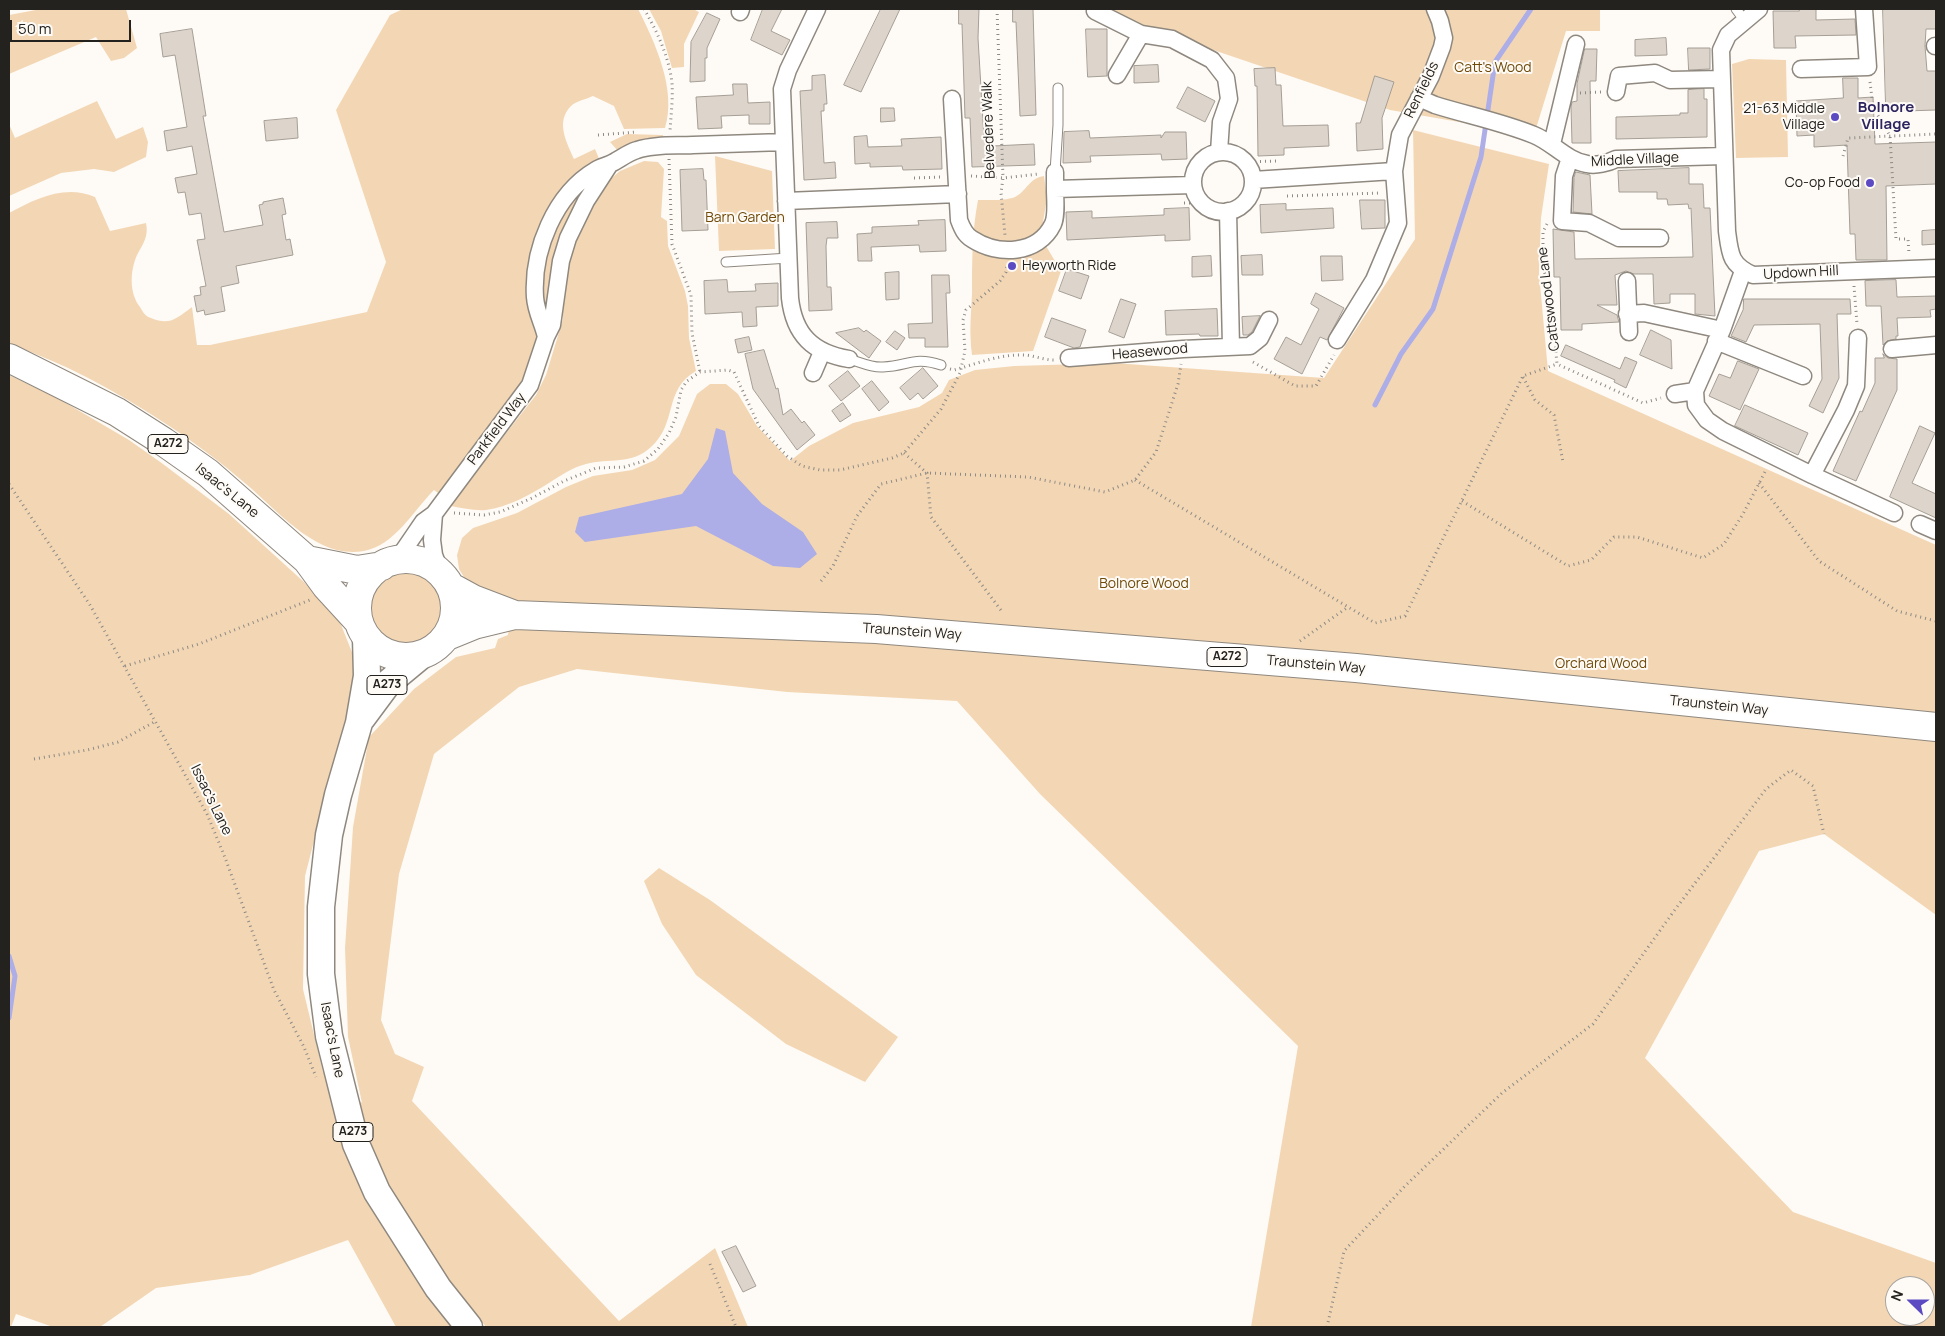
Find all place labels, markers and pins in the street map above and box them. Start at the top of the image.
place label: 21-63 Middle Village [1743,101,1825,134]
marker: 21-63 Middle Village [1829,111,1841,123]
place label: Co-op Food [1785,175,1860,191]
marker: Co-op Food [1864,177,1876,189]
place label: Heyworth Ride [1022,258,1116,274]
marker: Heyworth Ride [1006,260,1018,272]

